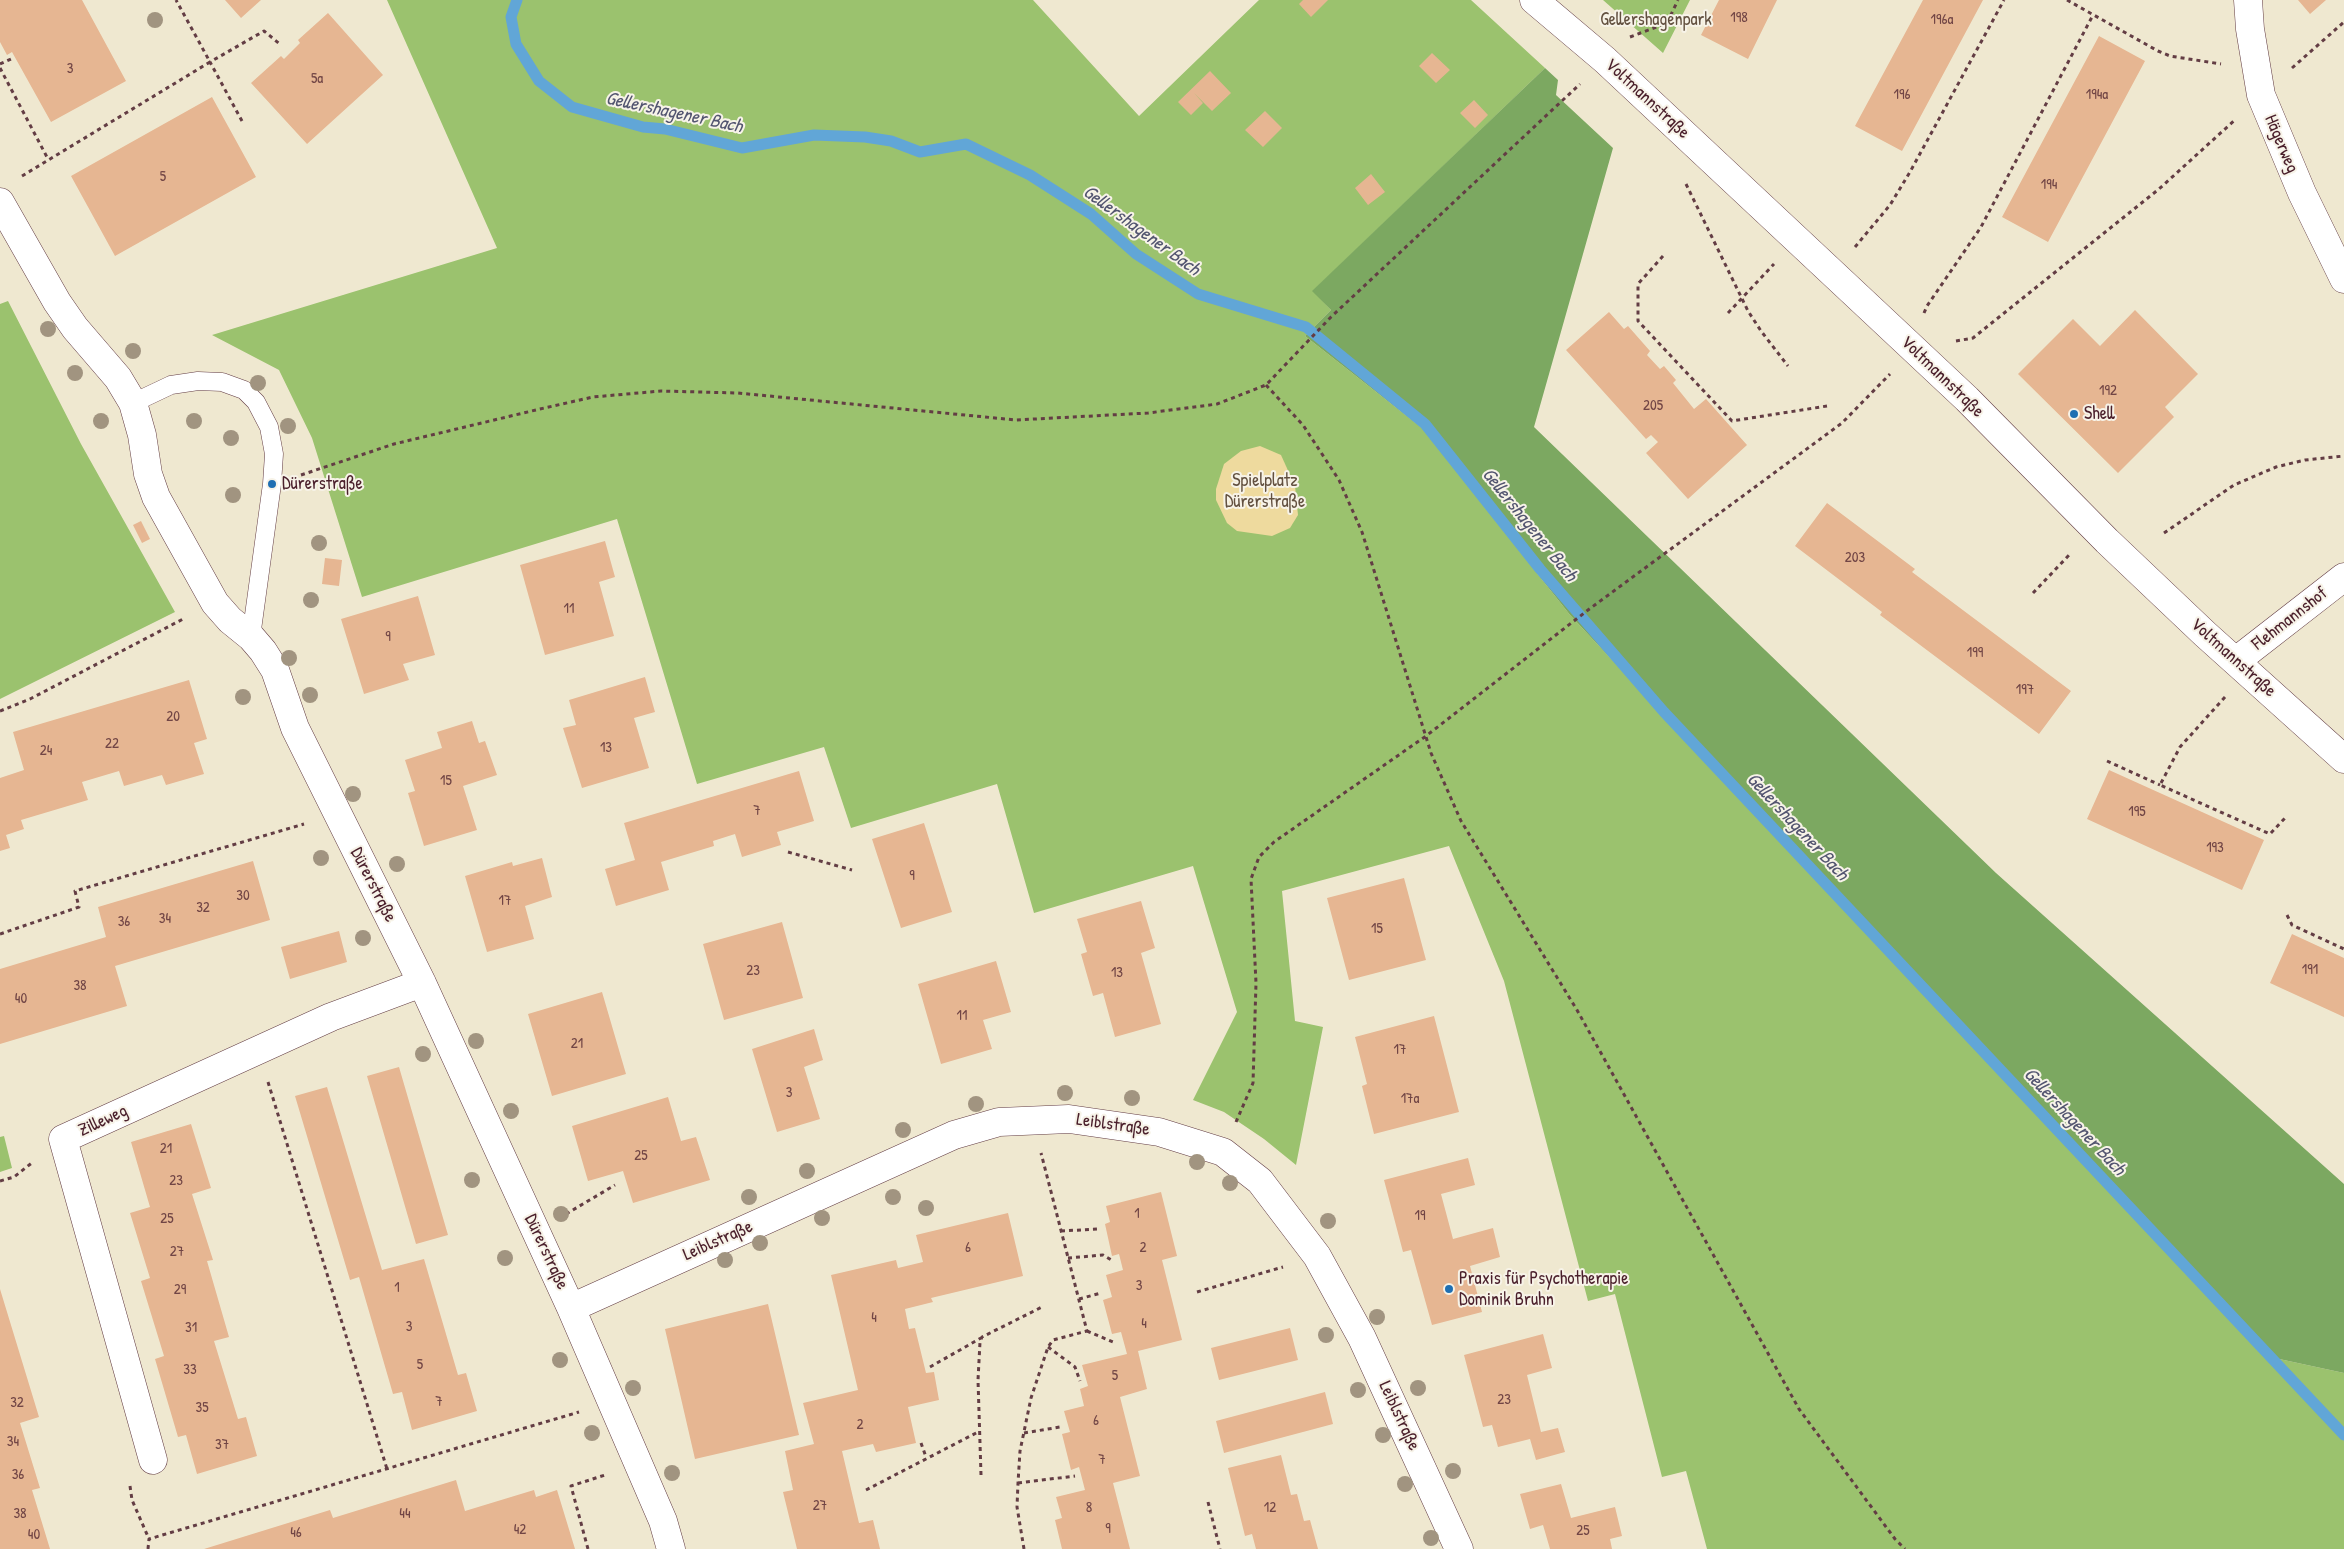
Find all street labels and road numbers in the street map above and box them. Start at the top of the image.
street label: Voltmannstraße [1600,54,1694,144]
street label: Hägerweg [2259,112,2303,176]
street label: Voltmannstraße [1896,332,1988,422]
street label: Flehmannshof [2248,583,2332,655]
street label: Voltmannstraße [2186,614,2280,702]
street label: Dürerstraße [345,844,401,926]
street label: Zilleweg [75,1100,131,1142]
street label: Leiblstraße [1075,1109,1151,1141]
street label: Dürerstraße [519,1211,573,1293]
street label: Leiblstraße [680,1216,756,1266]
street label: Leiblstraße [1374,1378,1424,1454]

